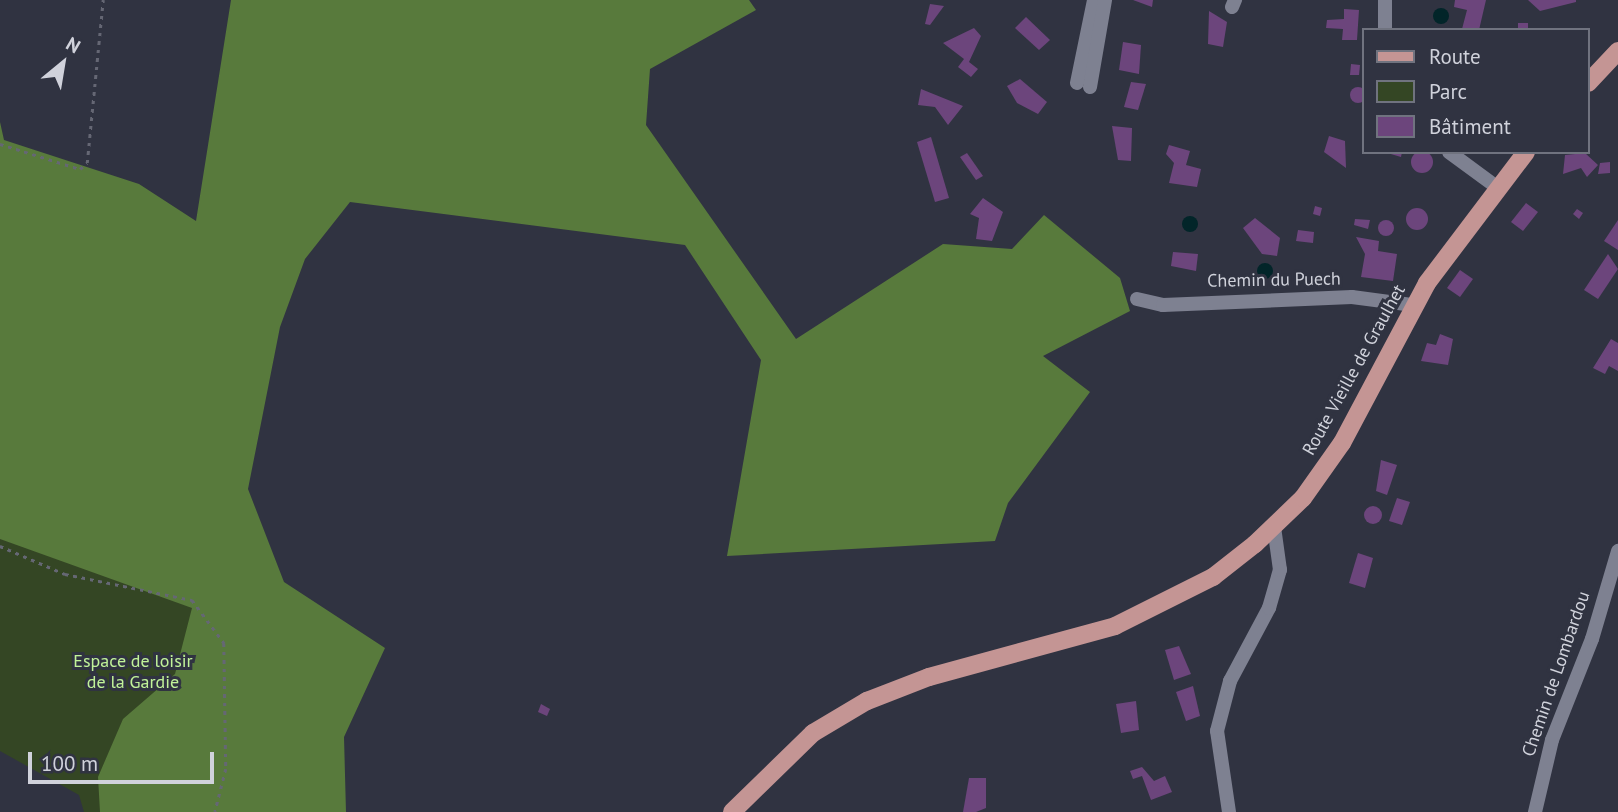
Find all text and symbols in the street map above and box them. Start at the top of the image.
north arrow [28,28,98,98]
legend [1362,28,1590,154]
text: N [62,31,85,58]
text: Route [1429,43,1481,70]
text: Parc [1429,78,1467,105]
text: Bâtiment [1429,113,1511,140]
street label: Chemin du Puech [1207,268,1341,292]
street label: Route Vieille de Graulhet [1298,281,1410,459]
street label: Chemin de Lombardou [1518,589,1594,759]
park label: Espace de loisir de la Gardie [73,651,193,694]
scale bar [32,738,217,782]
text: 100 m [41,750,98,777]

